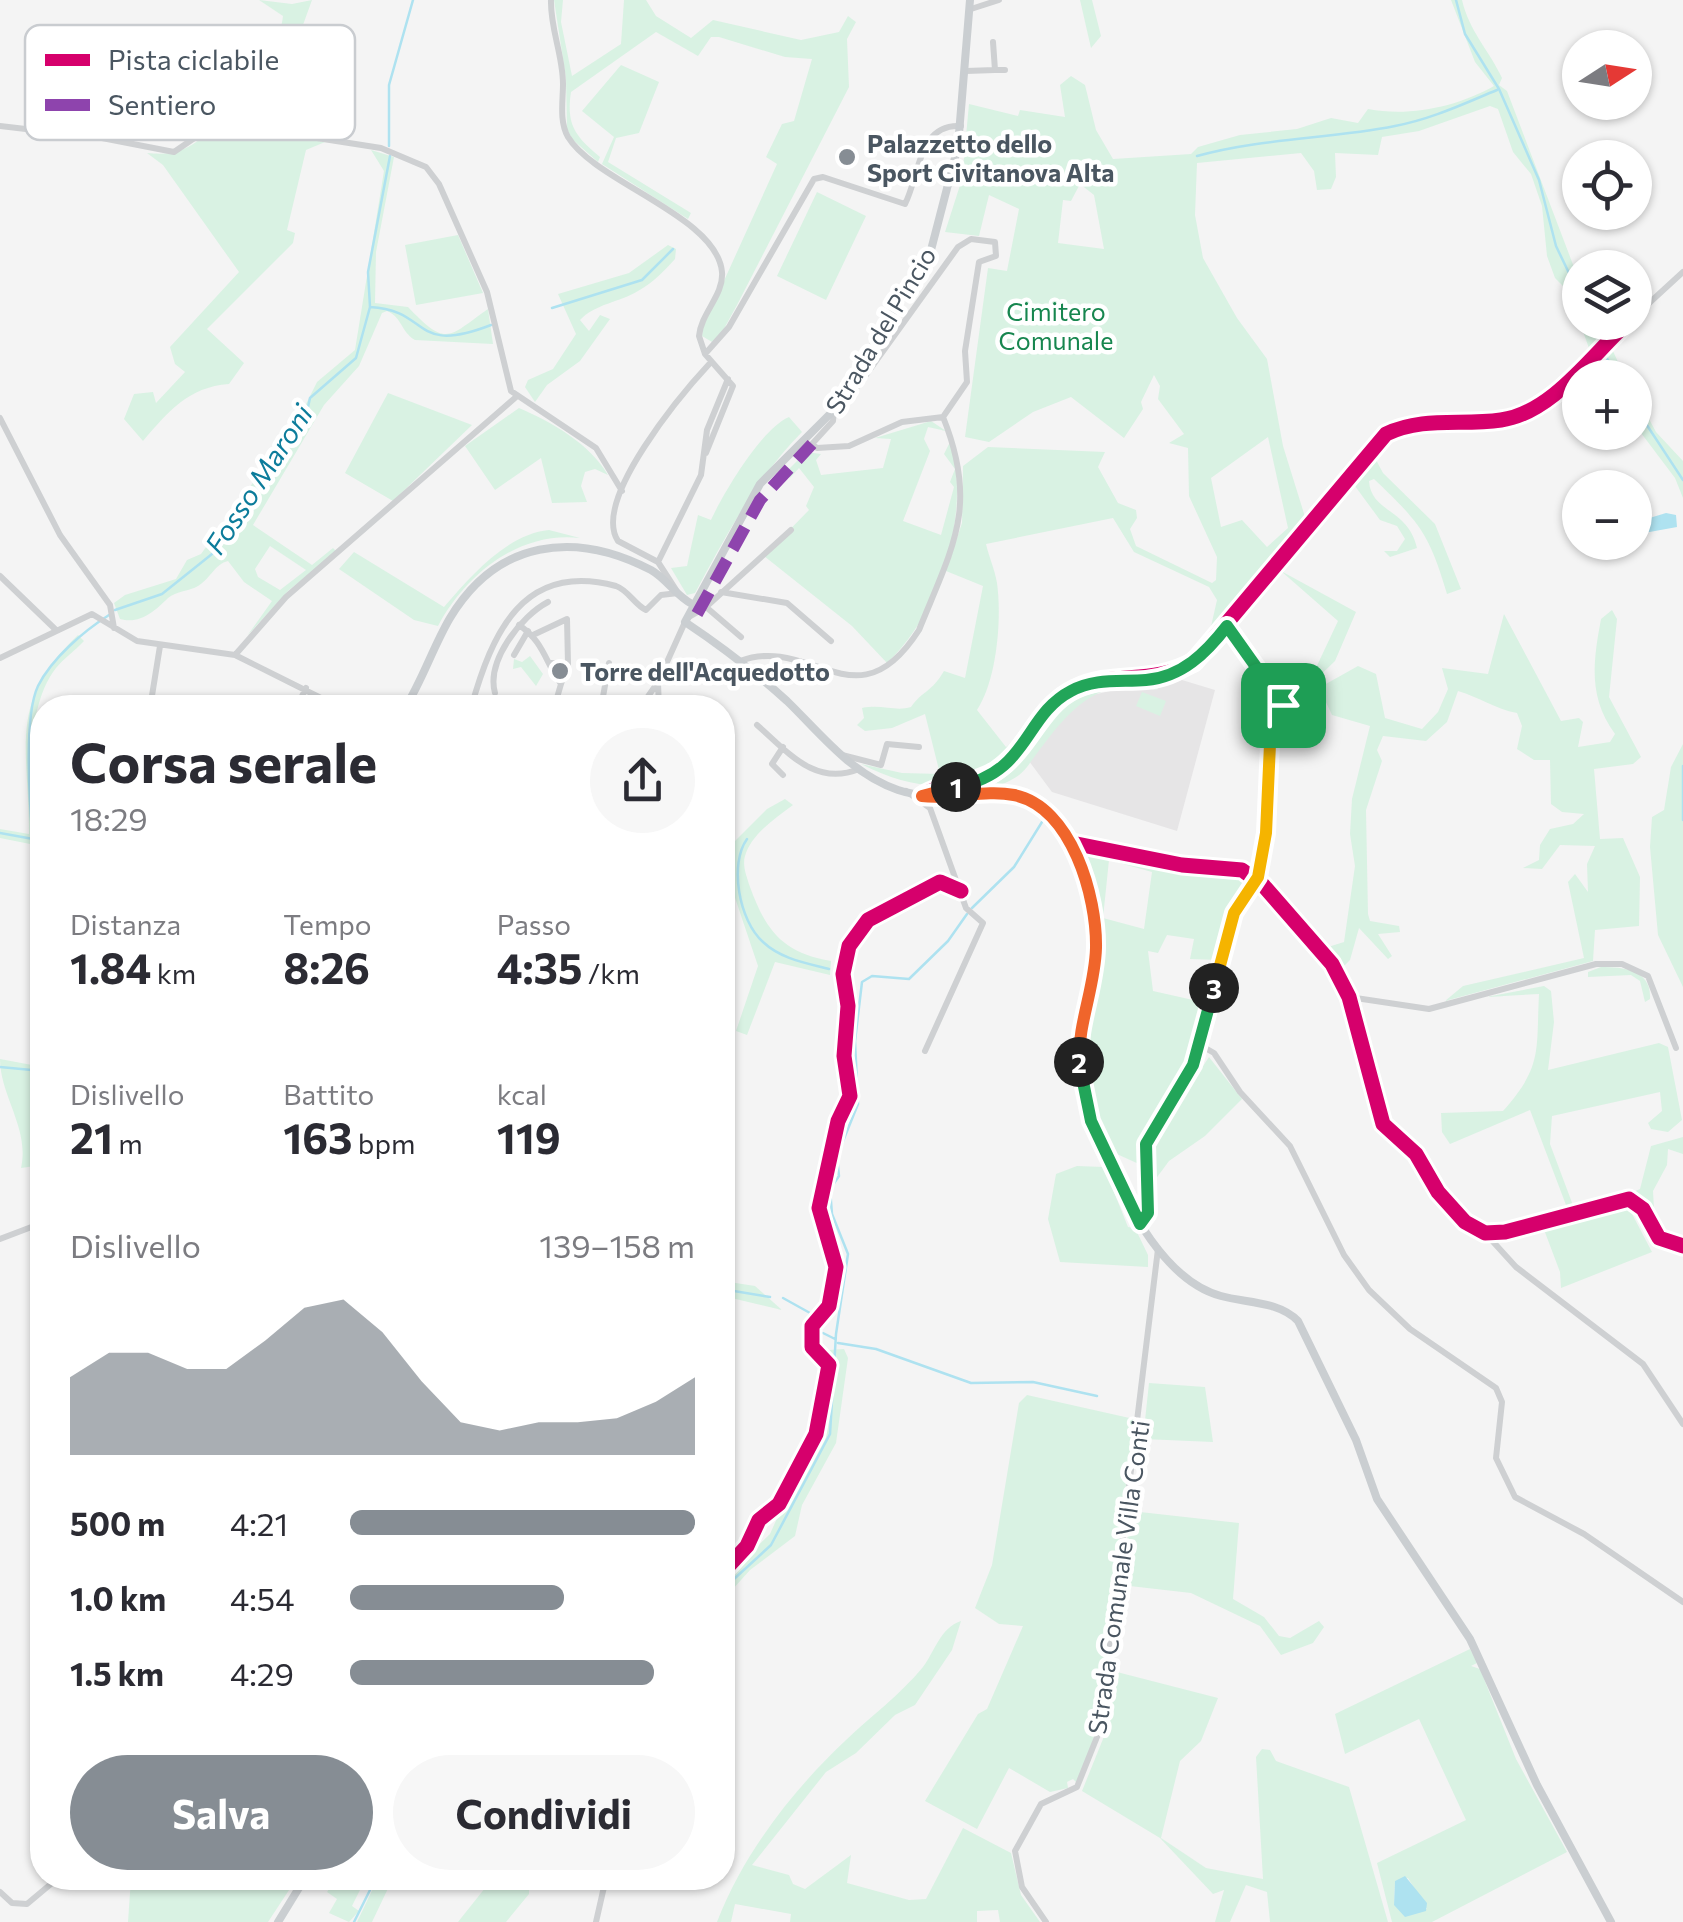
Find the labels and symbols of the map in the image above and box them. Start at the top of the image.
legend [25,25,355,140]
north arrow [1562,30,1652,120]
text: Pista ciclabile [108,42,279,76]
text: Sentiero [108,87,216,121]
place label: Palazzetto dello Sport Civitanova Alta [867,128,1114,187]
marker: Palazzetto dello Sport Civitanova Alta [836,146,858,168]
street label: Strada del Pincio [819,241,941,419]
park label: Cimitero Comunale [999,296,1113,355]
water label: Fosso Maroni [197,397,319,560]
place label: Torre dell'Acquedotto [580,656,830,686]
marker: Torre dell'Acquedotto [549,660,571,682]
pin [1241,663,1326,748]
pin: 1 [931,762,981,812]
pin: 3 [1189,963,1239,1013]
pin: 2 [1054,1037,1104,1087]
street label: Strada Comunale Villa Conti [1081,1418,1155,1736]

